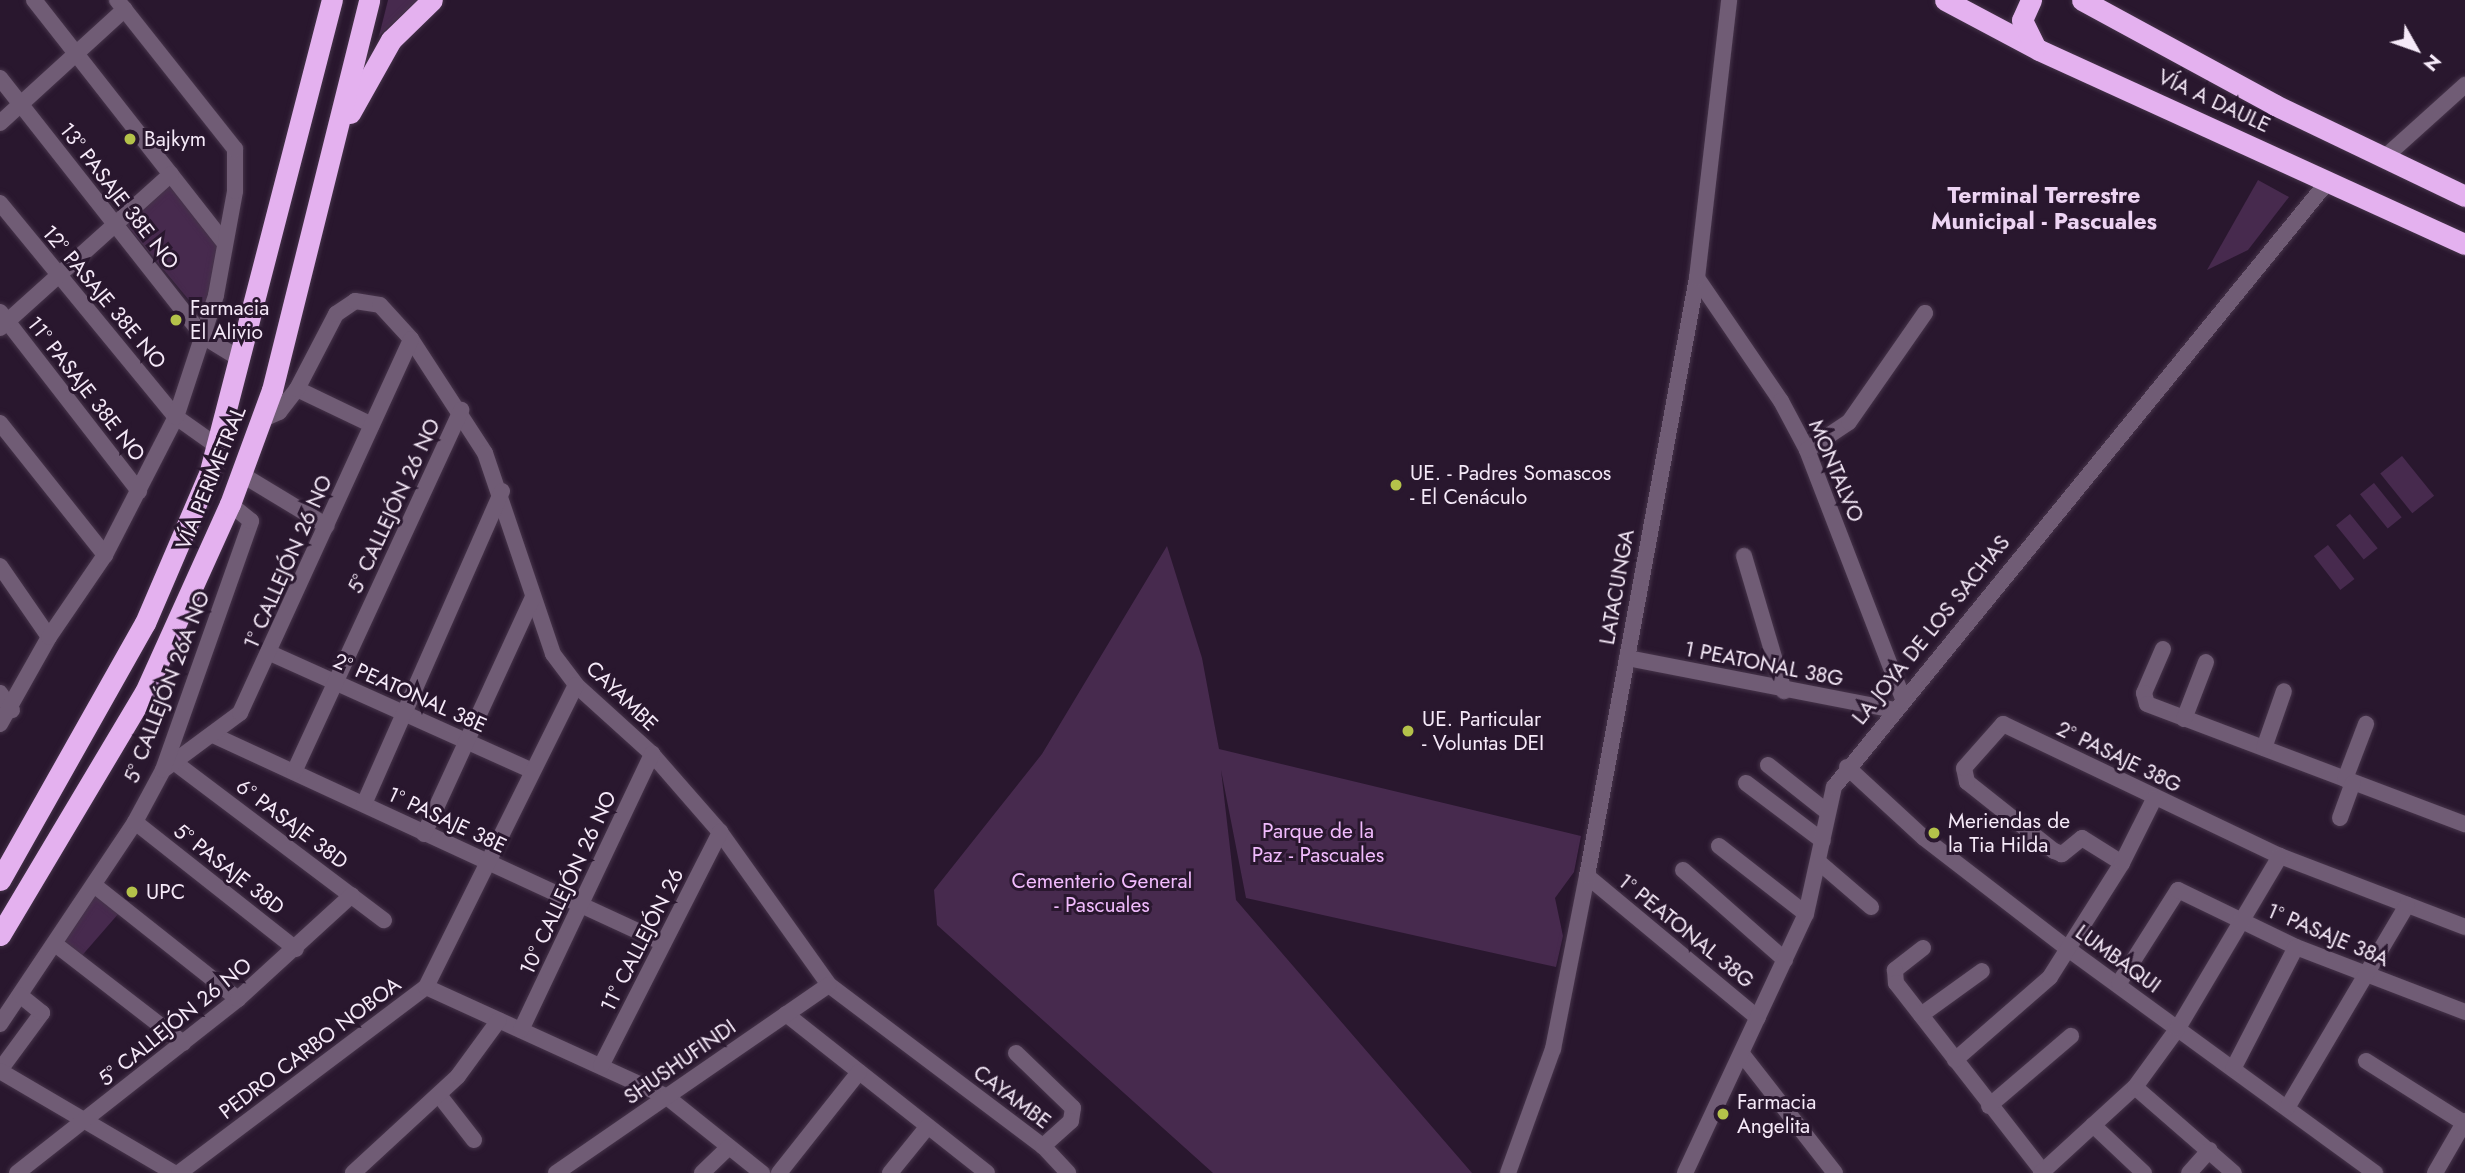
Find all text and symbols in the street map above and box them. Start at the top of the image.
north arrow [2381,14,2451,84]
text: N [2417,48,2448,77]
street label: VÍA A DAULE [2154,64,2274,138]
street label: 13° PASAJE 38E NO [54,118,184,274]
place label: Bajkym [144,126,206,152]
marker: Bajkym [122,131,138,147]
district label: Terminal Terrestre Municipal - Pascuales [1931,181,2157,235]
street label: 12° PASAJE 38E NO [37,220,171,374]
place label: Farmacia El Alivio [190,295,269,345]
street label: 11° PASAJE 38E NO [22,312,150,466]
marker: Farmacia El Alivio [168,312,184,328]
street label: VÍA PERIMETRAL [171,403,251,553]
street label: 5° CALLEJÓN 26 NO [342,415,446,597]
street label: MONTALVO [1803,416,1869,526]
place label: UE. - Padres Somascos - El Cenáculo [1410,460,1611,510]
street label: 1° CALLEJÓN 26 NO [238,471,338,653]
marker: UE. - Padres Somascos - El Cenáculo [1388,477,1404,493]
street label: LATACUNGA [1594,527,1640,647]
street label: LA JOYA DE LOS SACHAS [1847,530,2015,730]
street label: 5° CALLEJÓN 26A NO [119,587,215,787]
street label: 1 PEATONAL 38G [1682,636,1846,692]
street label: 2° PEATONAL 38E [329,648,491,738]
street label: CAYAMBE [581,656,663,736]
place label: UE. Particular - Voluntas DEI [1422,706,1544,756]
street label: 2° PASAJE 38G [2053,716,2185,798]
marker: UE. Particular - Voluntas DEI [1400,723,1416,739]
street label: 6° PASAJE 38D [231,774,353,874]
street label: 1° PASAJE 38E [384,781,510,859]
street label: 10° CALLEJÓN 26 NO [514,787,622,979]
place label: Meriendas de la Tia Hilda [1948,808,2070,858]
street label: 5° PASAJE 38D [169,818,289,920]
park label: Parque de la Paz - Pascuales [1252,818,1384,868]
marker: Meriendas de la Tia Hilda [1926,825,1942,841]
street label: 11° CALLEJÓN 26 [595,864,689,1016]
park label: Cementerio General - Pascuales [1012,868,1192,918]
street label: 1° PEATONAL 38G [1613,869,1759,993]
place label: UPC [146,879,185,905]
marker: UPC [124,884,140,900]
street label: 1° PASAJE 38A [2263,898,2393,972]
street label: LUMBAQUI [2070,920,2166,998]
street label: 5° CALLEJÓN 26 NO [93,952,257,1092]
street label: PEDRO CARBO NOBOA [214,972,406,1124]
street label: SHUSHUFINDI [619,1014,741,1110]
street label: CAYAMBE [968,1060,1056,1134]
place label: Farmacia Angelita [1737,1089,1816,1139]
marker: Farmacia Angelita [1715,1106,1731,1122]

